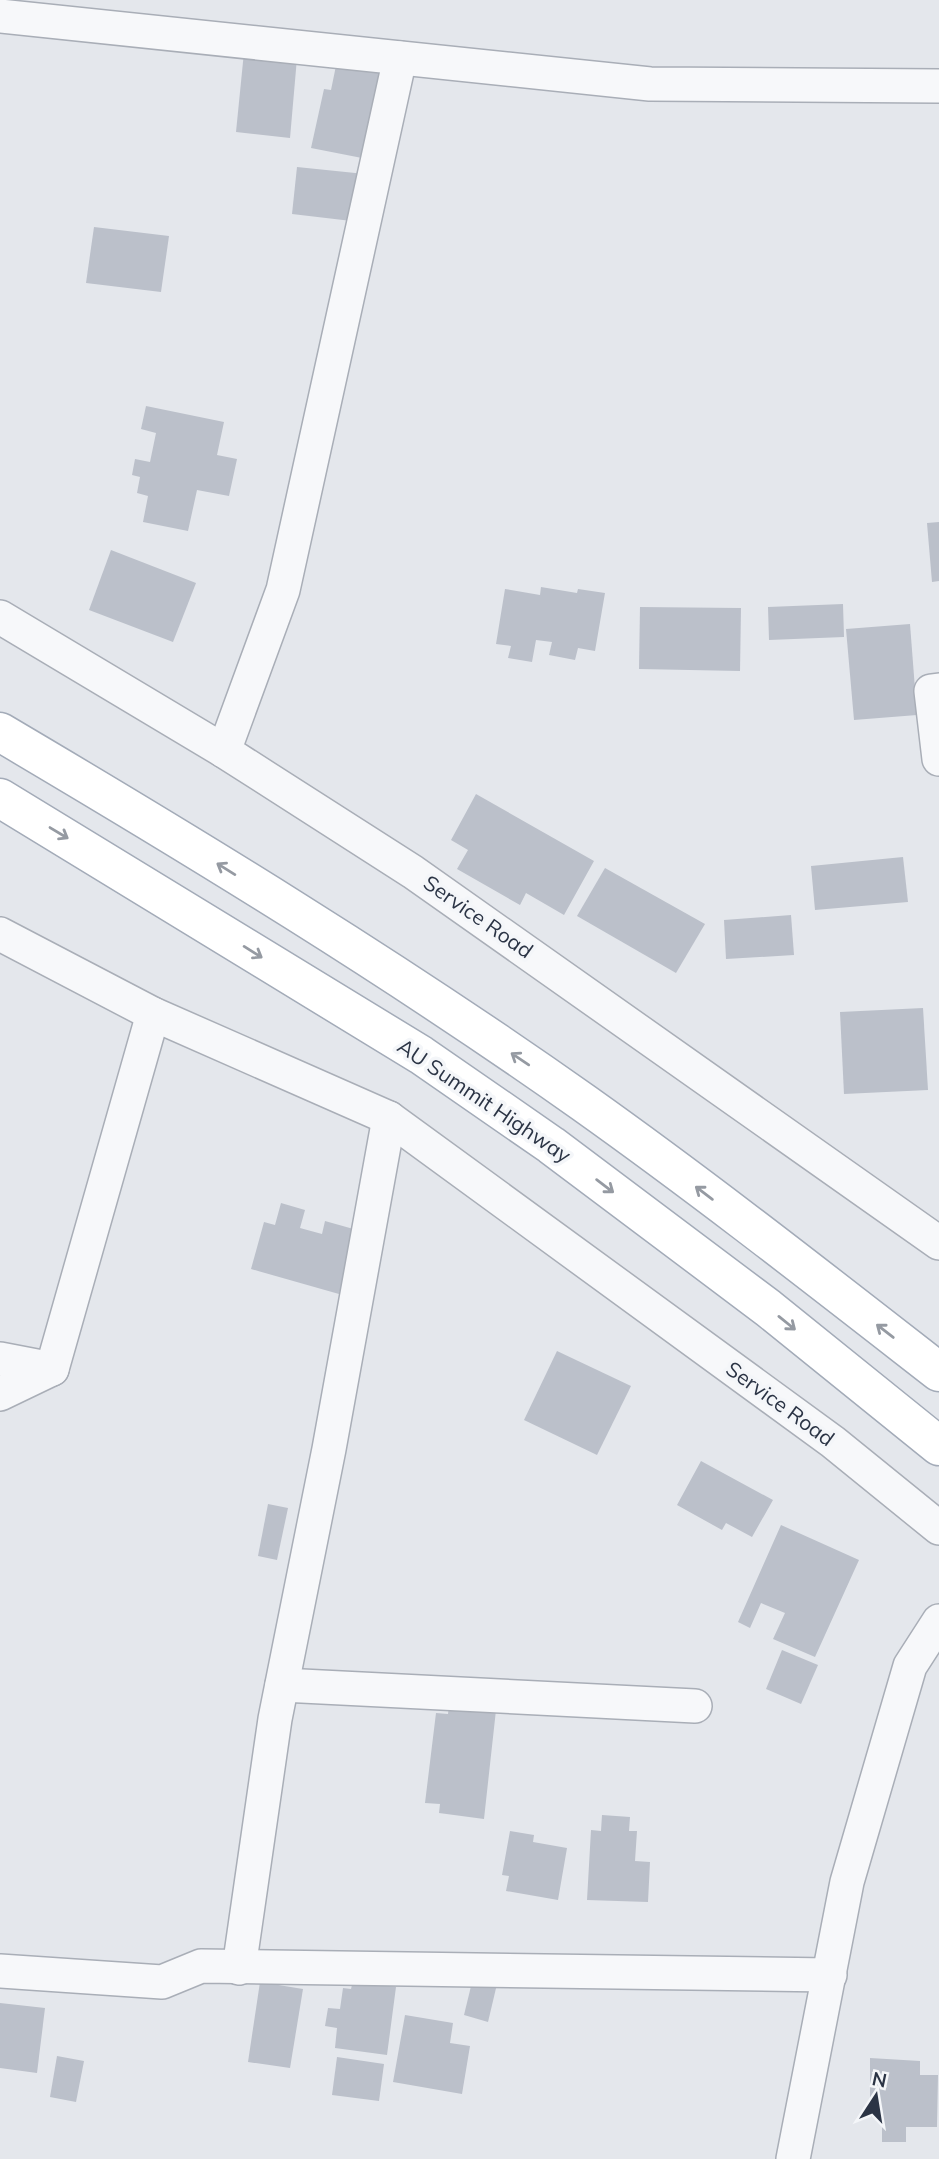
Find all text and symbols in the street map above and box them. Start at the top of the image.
one-way arrow [48,826,68,840]
one-way arrow [217,862,236,877]
street label: Service Road [419,869,538,963]
one-way arrow [242,945,262,959]
street label: AU Summit Highway [393,1032,576,1168]
one-way arrow [511,1052,530,1067]
one-way arrow [595,1178,614,1193]
one-way arrow [695,1185,714,1200]
one-way arrow [777,1315,795,1331]
one-way arrow [876,1323,895,1338]
street label: Service Road [721,1355,840,1451]
north arrow [841,2061,911,2131]
text: N [870,2066,889,2093]

